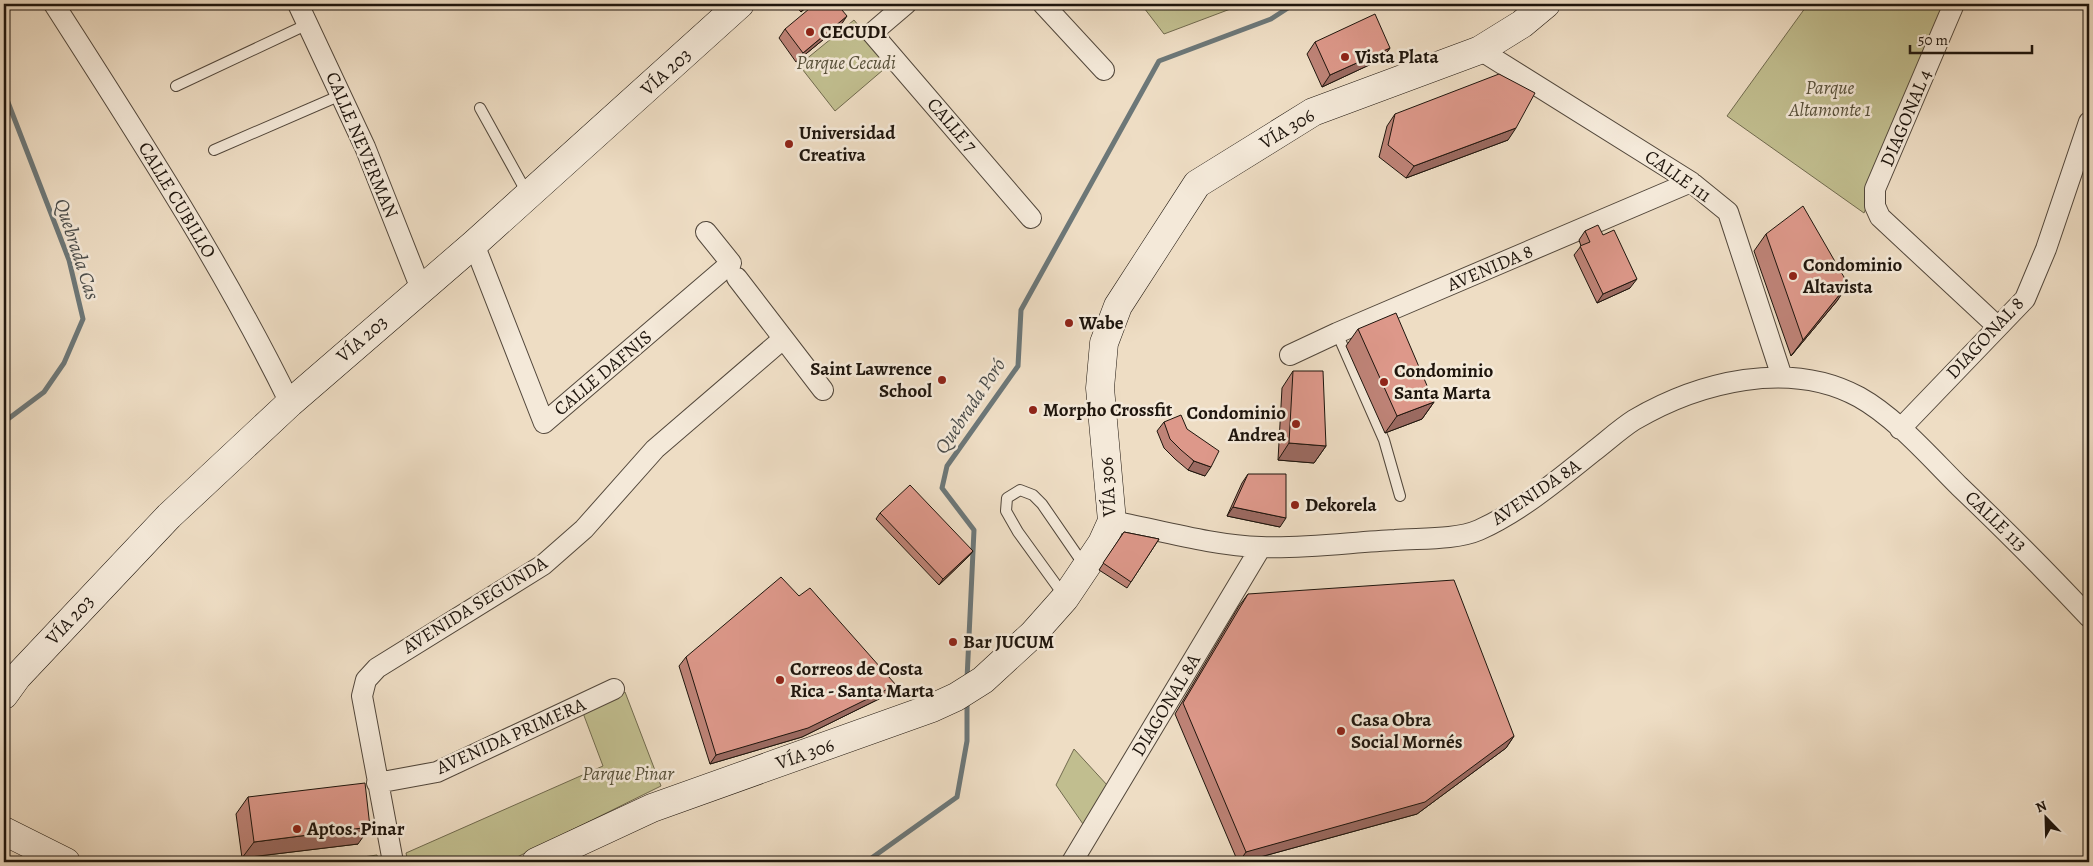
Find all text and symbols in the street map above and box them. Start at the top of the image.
place label: CECUDI [820,19,887,45]
scale bar [1910,22,2033,54]
marker: CECUDI [804,26,816,38]
text: 50 m [1918,30,1948,50]
street label: VÍA 203 [634,42,697,102]
place label: Vista Plata [1354,44,1439,70]
park label: Parque Cecudi [796,50,896,76]
marker: Vista Plata [1339,51,1351,63]
street label: DIAGONAL 4 [1874,65,1938,171]
street label: CALLE NEVERMAN [319,68,405,222]
park label: Parque Altamonte 1 [1788,75,1871,123]
street label: CALLE 7 [921,92,983,158]
street label: VÍA 306 [1254,102,1320,156]
place label: Universidad Creativa [799,120,896,168]
street label: CALLE CUBILLO [132,137,222,263]
marker: Universidad Creativa [783,138,795,150]
street label: CALLE 111 [1639,144,1717,209]
water label: Quebrada Cas [48,195,106,303]
street label: AVENIDA 8 [1442,238,1537,298]
place label: Condominio Altavista [1802,252,1903,300]
marker: Condominio Altavista [1787,270,1799,282]
street label: DIAGONAL 8 [1940,291,2030,385]
street label: VÍA 203 [330,309,393,369]
place label: Wabe [1078,310,1124,336]
marker: Wabe [1063,317,1075,329]
street label: CALLE DAFNIS [548,324,658,422]
water label: Quebrada Poró [928,353,1012,459]
place label: Saint Lawrence School [810,356,932,404]
place label: Condominio Santa Marta [1394,358,1494,406]
marker: Saint Lawrence School [936,374,948,386]
marker: Condominio Santa Marta [1378,376,1390,388]
place label: Morpho Crossfit [1043,397,1173,423]
place label: Condominio Andrea [1187,400,1287,448]
marker: Morpho Crossfit [1027,404,1039,416]
marker: Condominio Andrea [1290,418,1302,430]
street label: AVENIDA 8A [1486,452,1586,532]
street label: VÍA 306 [1093,456,1123,519]
street label: CALLE 113 [1959,485,2033,557]
place label: Dekorela [1305,492,1377,518]
marker: Dekorela [1289,499,1301,511]
street label: AVENIDA SEGUNDA [397,549,553,661]
street label: VÍA 203 [39,589,100,652]
place label: Bar JUCUM [963,629,1054,655]
marker: Bar JUCUM [947,636,959,648]
street label: DIAGONAL 8A [1125,648,1207,761]
place label: Correos de Costa Rica - Santa Marta [790,656,935,704]
marker: Correos de Costa Rica - Santa Marta [774,674,786,686]
street label: AVENIDA PRIMERA [431,691,590,781]
place label: Casa Obra Social Mornés [1351,707,1463,755]
marker: Casa Obra Social Mornés [1335,725,1347,737]
street label: VÍA 306 [771,732,838,776]
park label: Parque Pinar [582,761,675,787]
north arrow [2020,794,2070,844]
text: N [2033,796,2050,817]
place label: Aptos. Pinar [306,816,405,842]
marker: Aptos. Pinar [291,823,303,835]

